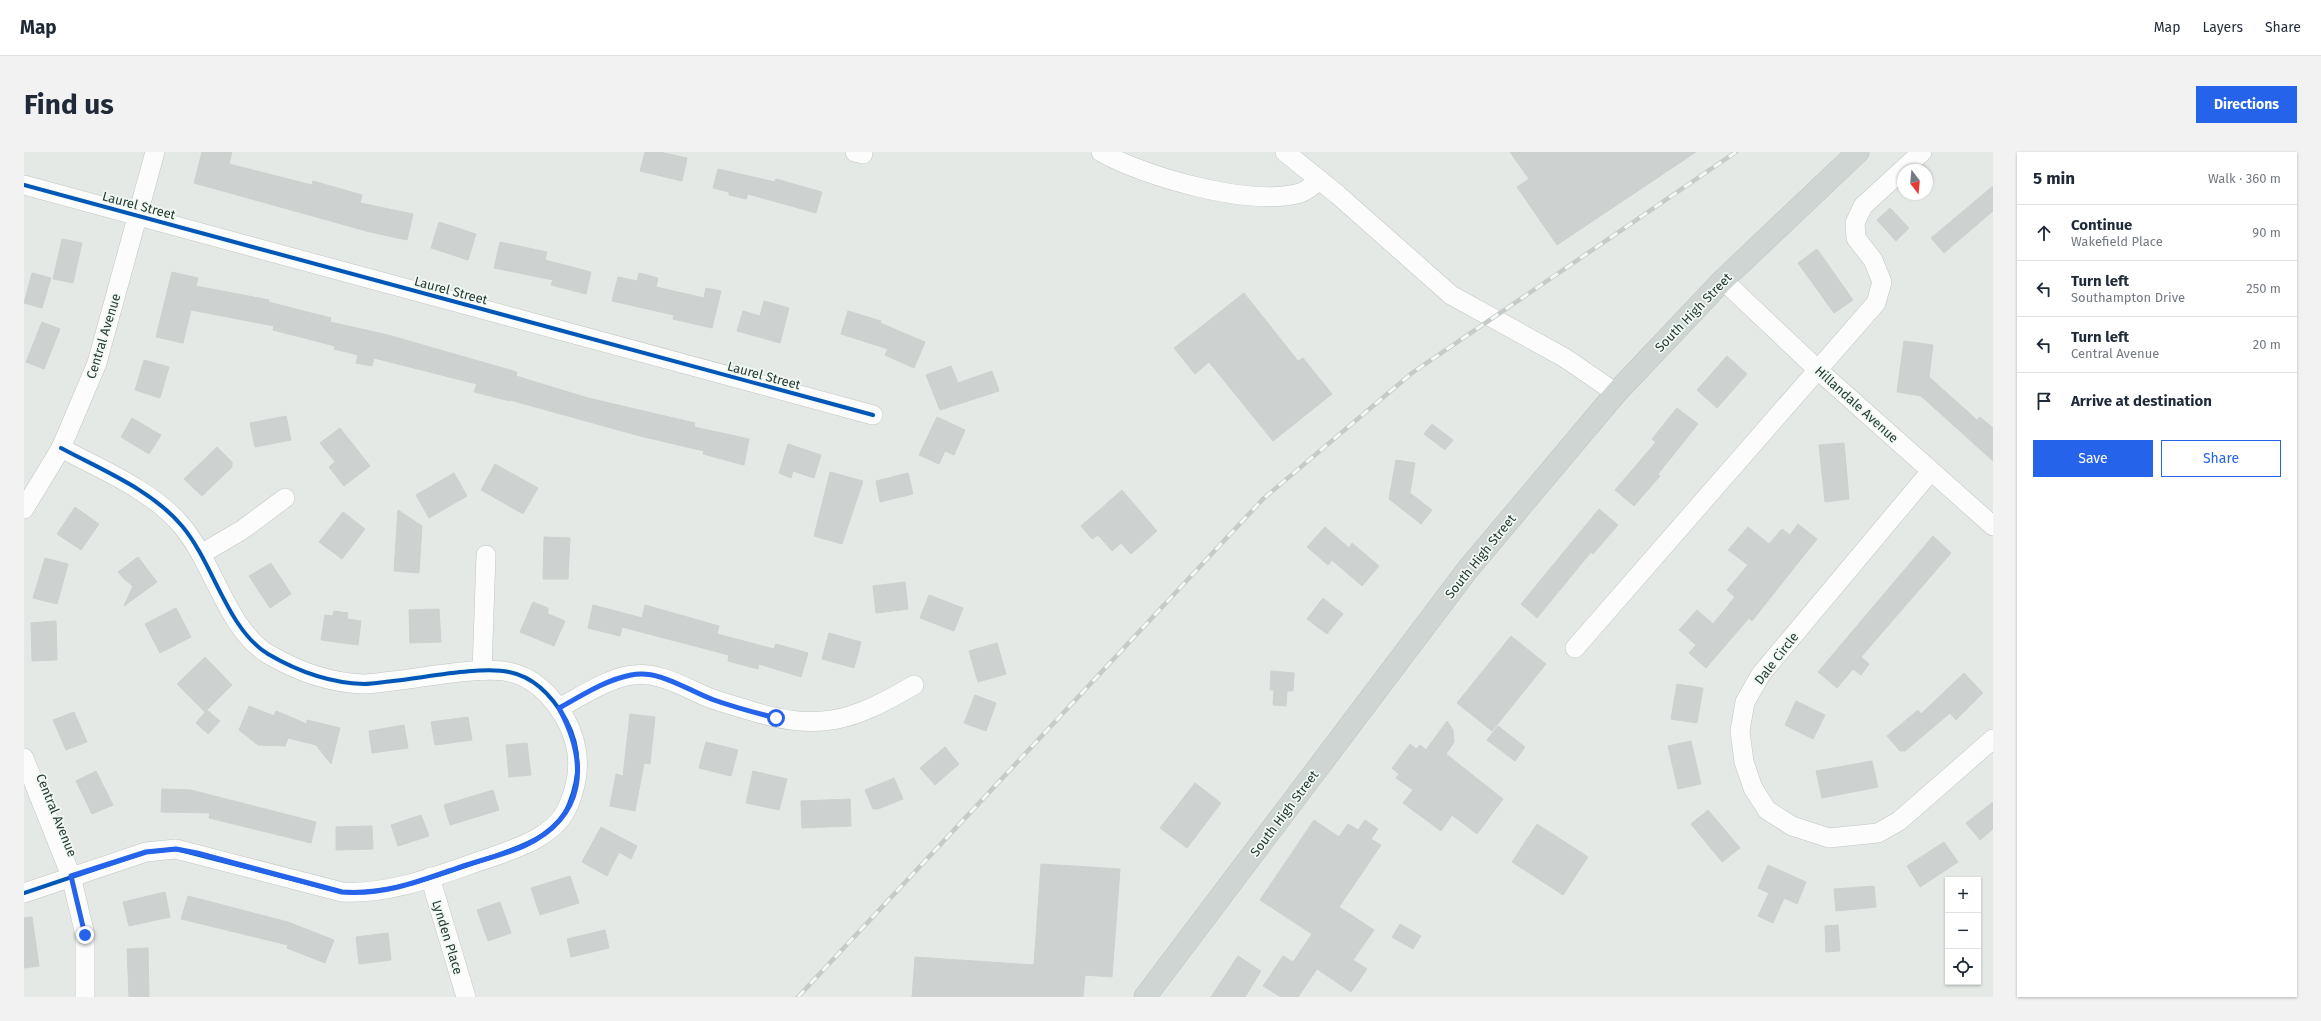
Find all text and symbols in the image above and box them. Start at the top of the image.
text: Map [20,16,57,39]
text: Map [2154,19,2180,36]
text: Layers [2202,19,2243,36]
text: Share [2265,19,2301,36]
button: Directions [2196,86,2297,123]
text: Find us [24,88,114,121]
north arrow [1897,164,1933,200]
text: 5 min [2033,168,2075,189]
text: Walk · 360 m [2208,171,2281,186]
street label: Laurel Street [101,189,177,223]
text: Continue [2071,216,2132,234]
icon: ahead [2033,222,2055,244]
text: 90 m [2252,225,2281,240]
text: Wakefield Place [2071,234,2163,249]
street label: South High Street [1652,270,1735,355]
text: Turn left [2071,272,2129,290]
street label: Laurel Street [413,274,489,308]
icon: left [2033,278,2055,300]
text: 250 m [2246,281,2281,296]
text: Southampton Drive [2071,290,2185,305]
street label: Central Avenue [83,292,124,381]
text: Turn left [2071,328,2129,346]
icon: left [2033,334,2055,356]
text: 20 m [2253,337,2281,352]
text: Central Avenue [2071,346,2159,361]
street label: Laurel Street [726,359,802,393]
street label: Hillandale Avenue [1812,363,1901,446]
icon: arrive [2033,390,2055,412]
text: Arrive at destination [2071,392,2212,410]
button: Save [2033,440,2153,477]
button: Share [2161,440,2281,477]
street label: South High Street [1442,511,1519,601]
street label: Dale Circle [1751,629,1801,687]
route start [767,709,785,727]
street label: South High Street [1247,767,1322,859]
street label: Central Avenue [33,771,80,859]
map controls [1945,877,1981,985]
button: + [1945,877,1981,913]
street label: Lynden Place [429,898,466,976]
button: − [1945,913,1981,949]
route end [76,926,94,944]
button: locate [1945,949,1981,985]

